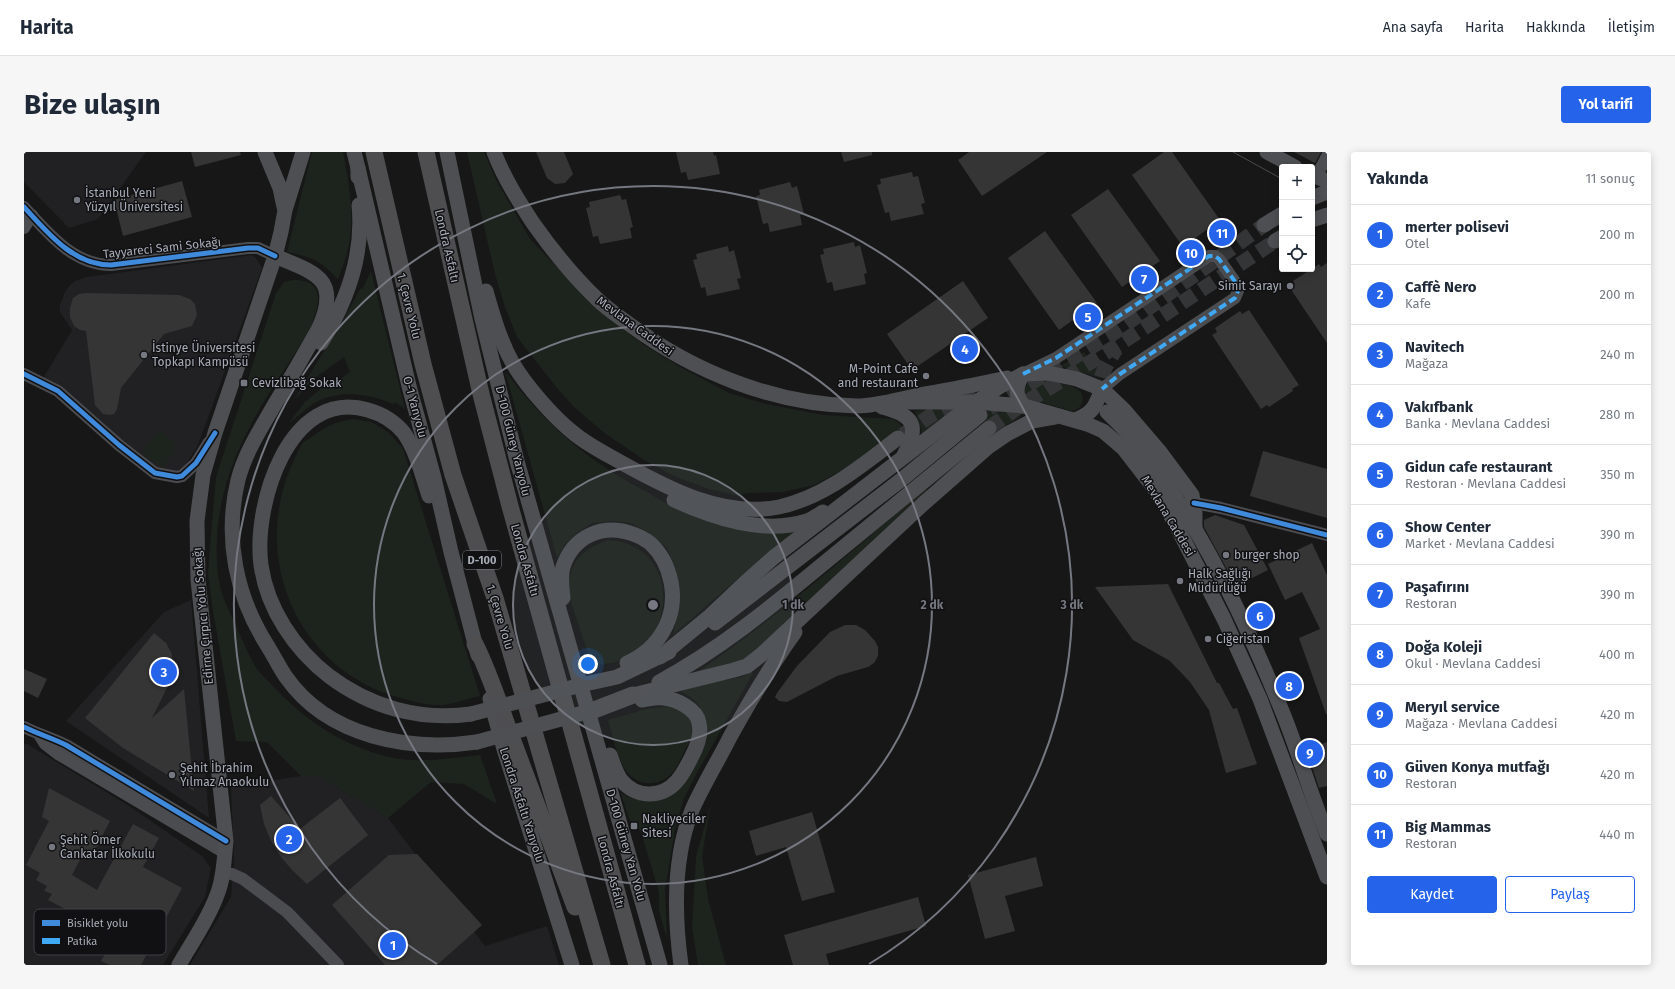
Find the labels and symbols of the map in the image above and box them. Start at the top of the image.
place label: İstanbul Yeni Yüzyıl Üniversitesi [85,185,183,214]
marker: İstanbul Yeni Yüzyıl Üniversitesi [72,195,82,205]
street label: Londra Asfaltı [432,208,462,284]
pin: 11 [1209,218,1235,248]
street label: Tayyareci Sami Sokağı [102,235,222,261]
pin: 10 [1178,238,1204,268]
pin: 7 [1131,264,1157,294]
street label: 1. Çevre Yolu [394,272,424,340]
place label: Simit Sarayı [1218,279,1282,293]
marker: Simit Sarayı [1285,281,1295,291]
street label: Mevlana Caddesi [594,293,676,359]
pin: 5 [1075,302,1101,332]
pin: 4 [952,334,978,364]
place label: İstinye Üniversitesi Topkapı Kampüsü [152,339,255,369]
marker: İstinye Üniversitesi Topkapı Kampüsü [139,350,149,360]
place label: M-Point Cafe and restaurant [838,362,919,390]
marker: M-Point Cafe and restaurant [921,371,931,381]
street label: O-1 Yanyolu [400,375,430,439]
place label: Cevizlibağ Sokak [252,376,342,390]
marker: Cevizlibağ Sokak [239,378,249,388]
street label: D-100 Güney Yanyolu [493,384,533,498]
street label: Mevlana Caddesi [1138,473,1198,559]
street label: Londra Asfaltı [508,522,542,598]
street label: Edirne Çırpıcı Yolu Sokağı [190,547,216,685]
place label: burger shop [1234,548,1300,562]
marker: burger shop [1221,550,1231,560]
road number: D-100 [463,551,501,569]
place label: Halk Sağlığı Müdürlüğü [1188,567,1251,595]
marker: Halk Sağlığı Müdürlüğü [1175,576,1185,586]
street label: 1. Çevre Yolu [483,583,517,651]
centre of rings [646,598,660,612]
text: 1 dk [782,598,804,612]
text: 2 dk [921,598,944,612]
text: 3 dk [1060,598,1084,612]
pin: 6 [1247,601,1273,631]
place label: Ciğeristan [1216,632,1270,646]
marker: Ciğeristan [1203,634,1213,644]
your location [578,654,598,674]
pin: 3 [151,657,177,687]
pin: 8 [1276,671,1302,701]
pin: 9 [1297,738,1323,768]
street label: Londra Asfaltı Yanyolu [497,746,547,864]
place label: Şehit İbrahim Yılmaz Anaokulu [180,760,269,789]
marker: Şehit İbrahim Yılmaz Anaokulu [167,770,177,780]
street label: D-100 Güney Yan Yolu [603,787,649,903]
place label: Nakliyeciler Sitesi [642,812,706,840]
marker: Nakliyeciler Sitesi [629,821,639,831]
pin: 2 [276,824,302,854]
place label: Şehit Ömer Cankatar İlkokulu [60,831,155,861]
street label: Londra Asfaltı [595,834,627,910]
marker: Şehit Ömer Cankatar İlkokulu [47,842,57,852]
legend [34,909,166,955]
text: Bisiklet yolu [67,917,128,930]
pin: 1 [380,930,406,960]
text: Patika [67,935,97,948]

